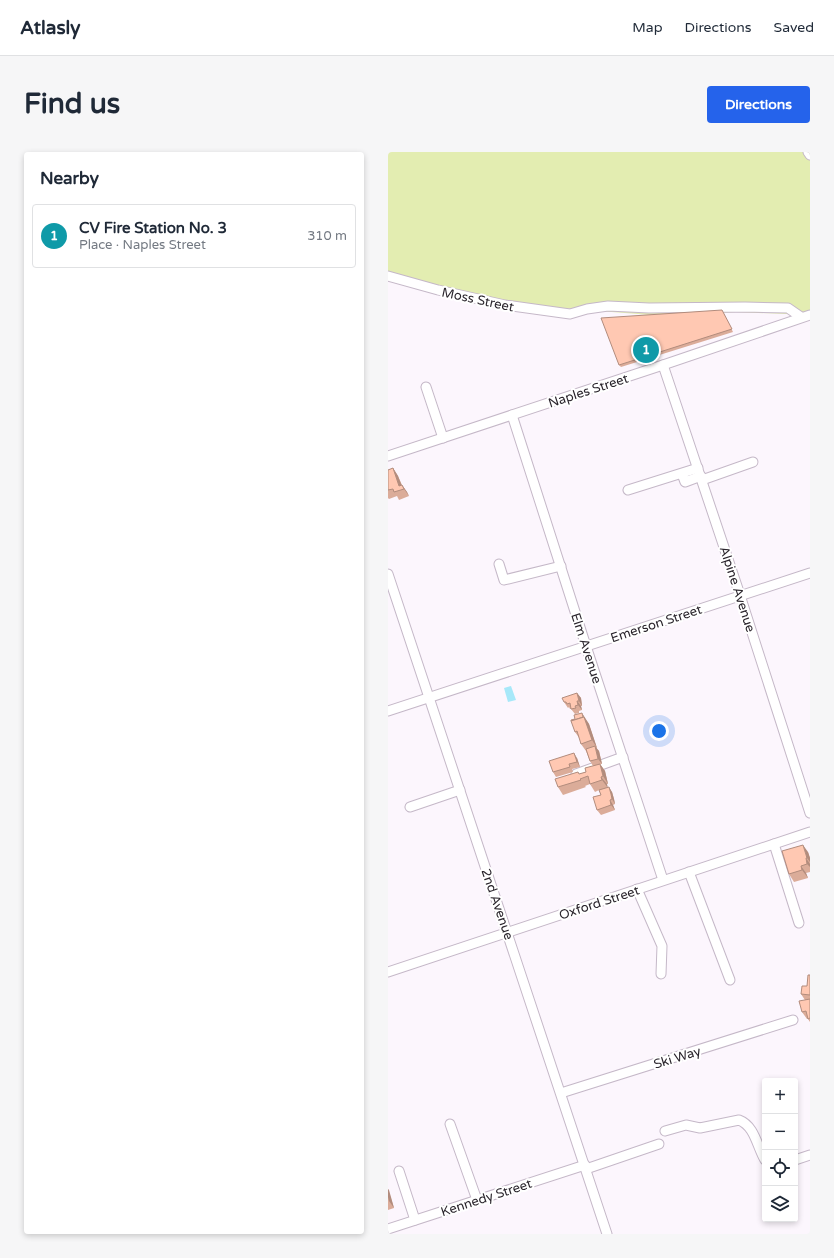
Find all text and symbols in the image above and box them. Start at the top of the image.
text: Atlasly [20,17,80,39]
text: Map [632,19,663,36]
text: Directions [685,19,752,36]
text: Saved [774,19,814,36]
button: Directions [707,86,810,123]
text: Find us [24,87,120,121]
text: Nearby [40,168,99,189]
text: CV Fire Station No. 3 [79,219,227,237]
text: 1 [50,228,58,244]
text: 310 m [307,228,347,244]
text: Place · Naples Street [79,237,206,253]
street label: Moss Street [440,285,515,315]
pin: 1 [633,335,659,365]
street label: Naples Street [546,370,630,411]
street label: Alpine Avenue [716,544,758,634]
street label: Emerson Street [609,602,704,646]
street label: Elm Avenue [567,611,605,686]
your location [649,721,669,741]
street label: 2nd Avenue [477,867,517,942]
street label: Oxford Street [557,882,642,923]
street label: Ski Way [652,1043,703,1073]
map controls [762,1078,798,1222]
button: + [762,1078,798,1114]
button: − [762,1114,798,1150]
button: locate [762,1150,798,1186]
street label: Kennedy Street [439,1176,534,1220]
button: layers [762,1186,798,1222]

